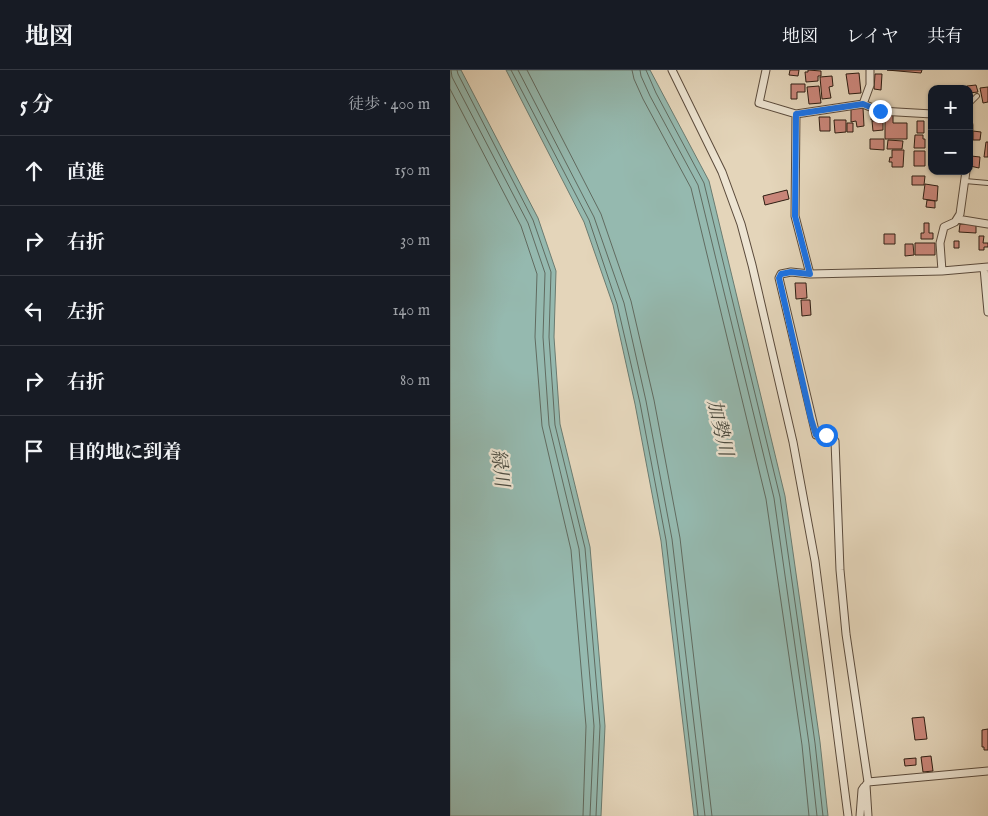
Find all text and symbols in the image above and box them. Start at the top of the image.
text: 地図 [25,22,73,53]
text: 地図 [782,26,818,49]
text: レイヤ [846,26,899,49]
text: 共有 [927,26,963,49]
map controls [928,85,973,175]
button: + [928,85,973,130]
text: 5 分 [20,92,53,119]
text: 徒歩 · 400 m [348,95,430,115]
route end [869,100,892,123]
button: − [928,130,973,175]
icon: ahead [20,157,48,185]
text: 直進 [67,161,105,185]
text: 150 m [395,161,430,181]
icon: right [20,227,48,255]
text: 右折 [67,231,105,255]
text: 30 m [400,231,430,251]
icon: left [20,297,48,325]
text: 左折 [67,301,105,325]
text: 140 m [392,301,430,321]
icon: right [20,367,48,395]
text: 右折 [67,371,105,395]
text: 80 m [400,371,430,391]
water label: 加勢川 [701,398,738,460]
route start [815,424,838,447]
icon: arrive [20,437,48,465]
text: 目的地に到着 [67,441,181,465]
water label: 緑川 [485,448,513,490]

